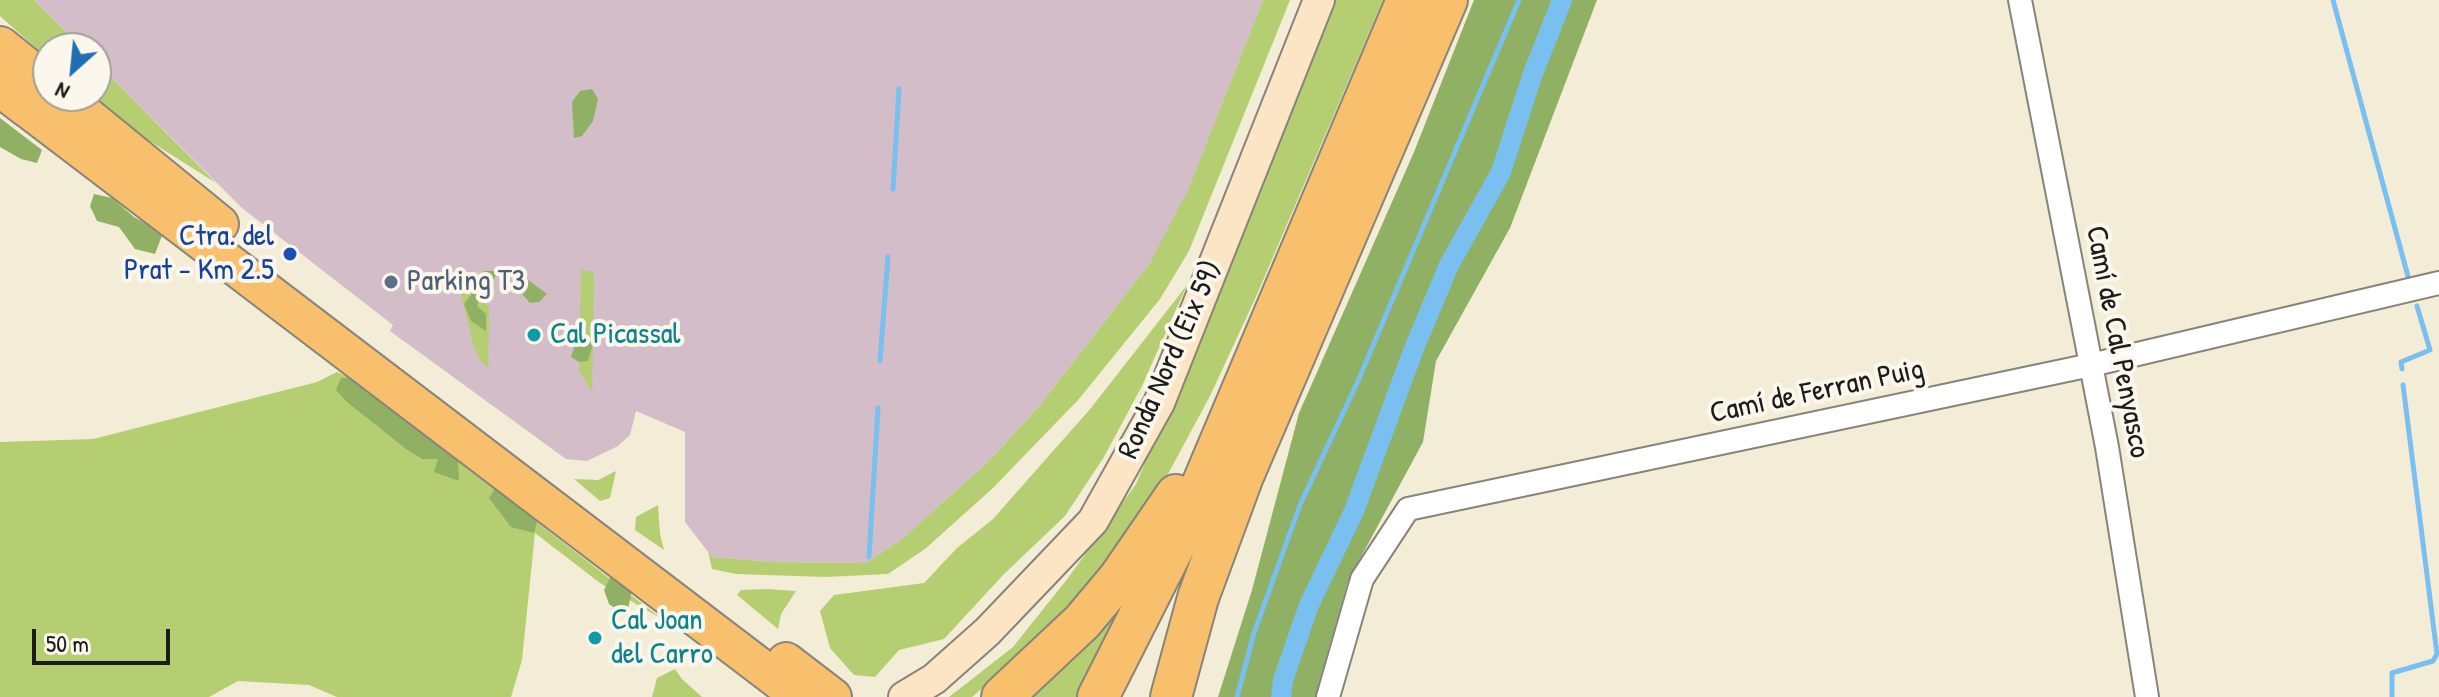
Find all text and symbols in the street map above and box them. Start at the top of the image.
north arrow [32,32,112,112]
text: N [50,76,74,108]
place label: Ctra. del Prat - Km 2.5 [124,219,274,290]
street label: Camí de Cal Penyasco [2077,223,2157,461]
marker: Ctra. del Prat - Km 2.5 [281,245,299,263]
street label: Ronda Nord (Eix 59) [1111,255,1231,465]
place label: Parking T3 [407,264,525,300]
marker: Parking T3 [382,273,400,291]
place label: Cal Picassal [550,317,680,353]
marker: Cal Picassal [525,326,543,344]
street label: Camí de Ferran Puig [1707,352,1927,432]
place label: Cal Joan del Carro [611,603,713,674]
scale bar [36,613,174,663]
text: 50 m [46,627,89,659]
marker: Cal Joan del Carro [586,629,604,647]

